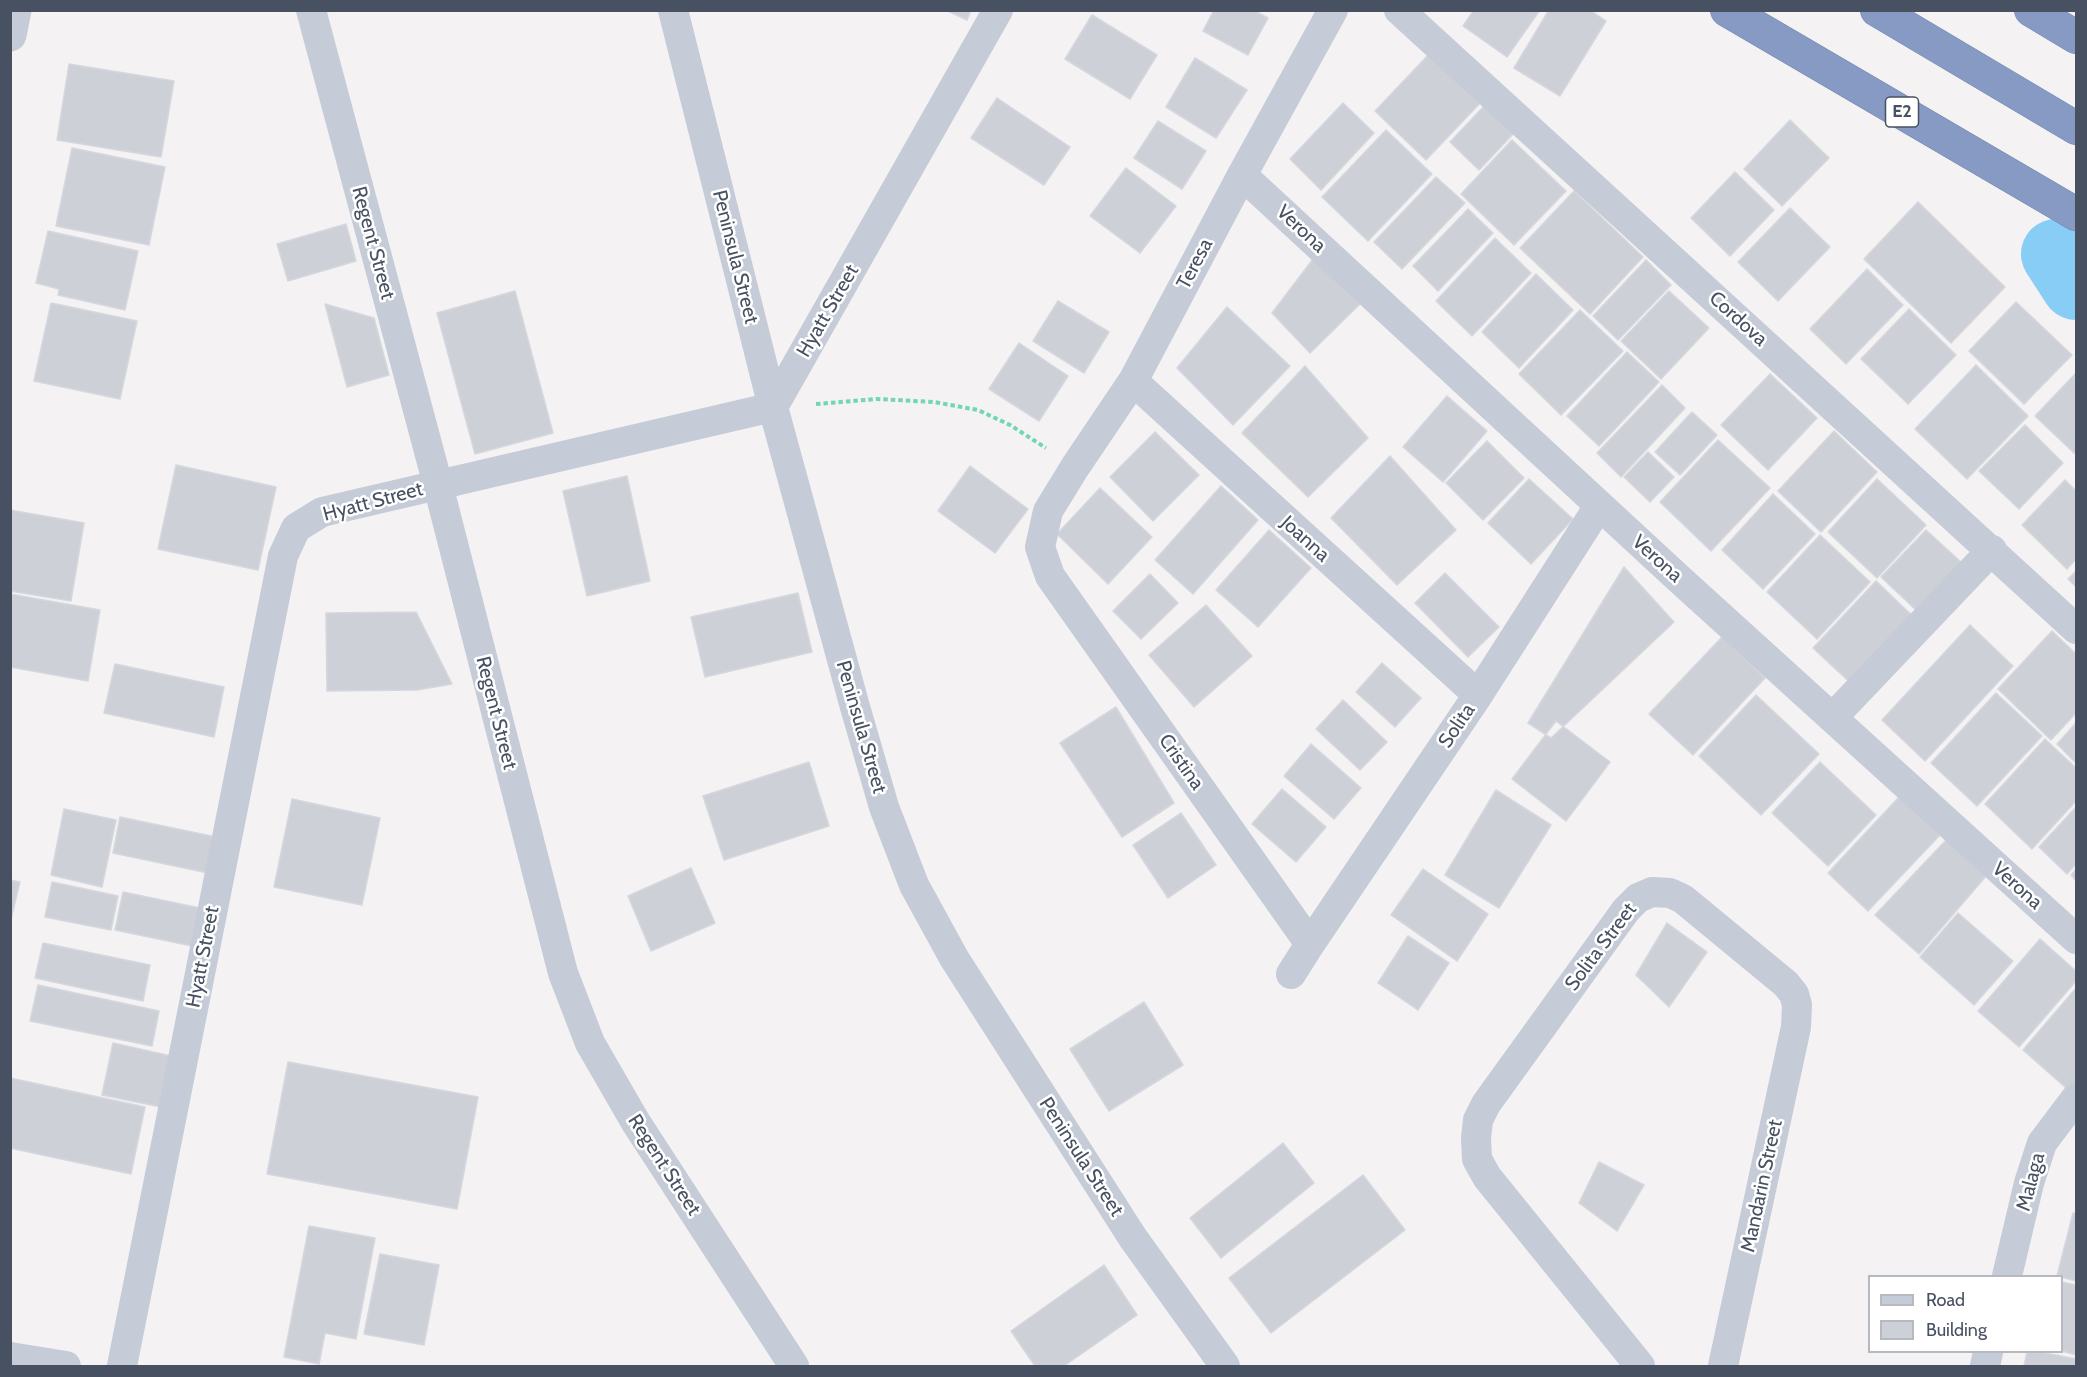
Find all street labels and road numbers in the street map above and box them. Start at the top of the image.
road number: E2 [1886,97,1918,127]
street label: Regent Street [346,184,400,302]
street label: Peninsula Street [707,188,763,326]
street label: Verona [1271,200,1331,258]
street label: Teresa [1172,235,1218,293]
street label: Hyatt Street [792,261,864,361]
street label: Cordova [1704,287,1772,351]
street label: Hyatt Street [320,477,426,527]
street label: Joanna [1276,511,1334,567]
street label: Verona [1627,530,1687,588]
street label: Regent Street [470,654,522,772]
street label: Peninsula Street [831,658,891,796]
street label: Solita [1434,699,1480,753]
street label: Cristina [1153,729,1209,795]
street label: Verona [1987,857,2047,915]
street label: Solita Street [1560,898,1642,996]
street label: Hyatt Street [181,904,225,1010]
street label: Peninsula Street [1034,1093,1128,1221]
street label: Regent Street [622,1110,706,1220]
street label: Mandarin Street [1736,1117,1788,1255]
street label: Malaga [2012,1150,2050,1214]

